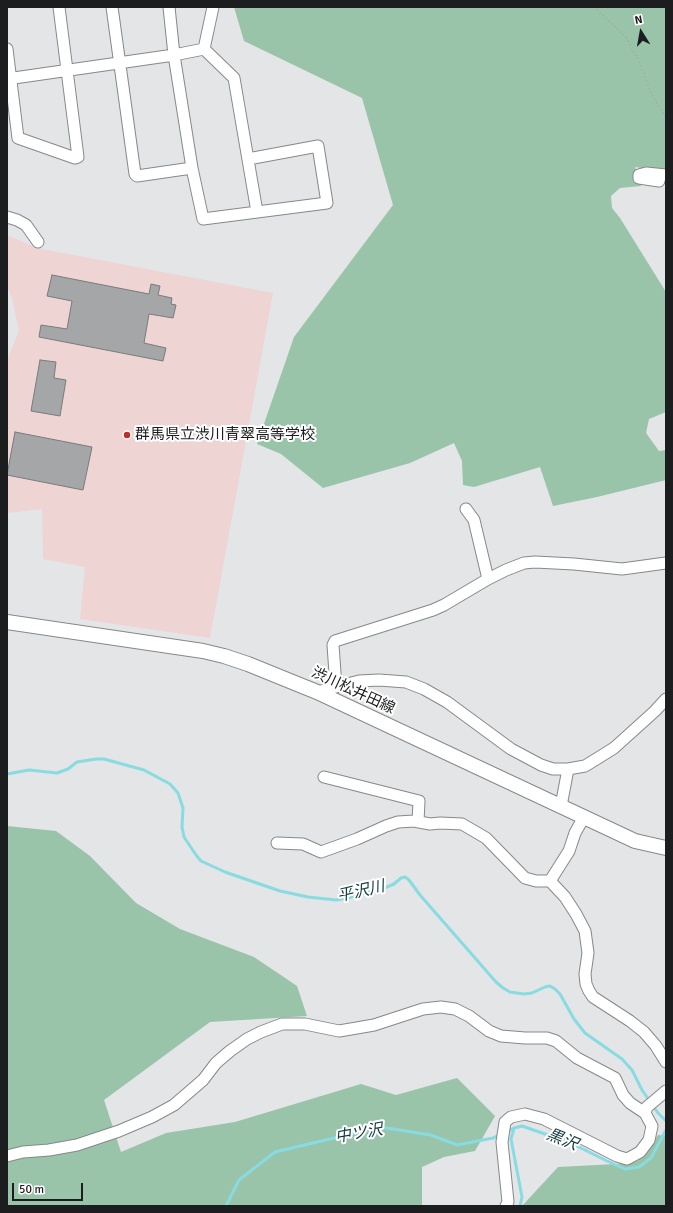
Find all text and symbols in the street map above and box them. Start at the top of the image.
north arrow [621,12,661,52]
text: N [634,13,644,27]
place label: 群馬県立渋川青翠高等学校 [135,426,315,444]
marker: 群馬県立渋川青翠高等学校 [122,430,132,440]
street label: 渋川松井田線 [308,664,398,718]
water label: 平沢川 [335,877,387,907]
water label: 中ツ沢 [334,1120,384,1148]
water label: 黒沢 [544,1125,580,1155]
scale bar [14,1175,85,1201]
text: 50 m [19,1182,44,1197]

